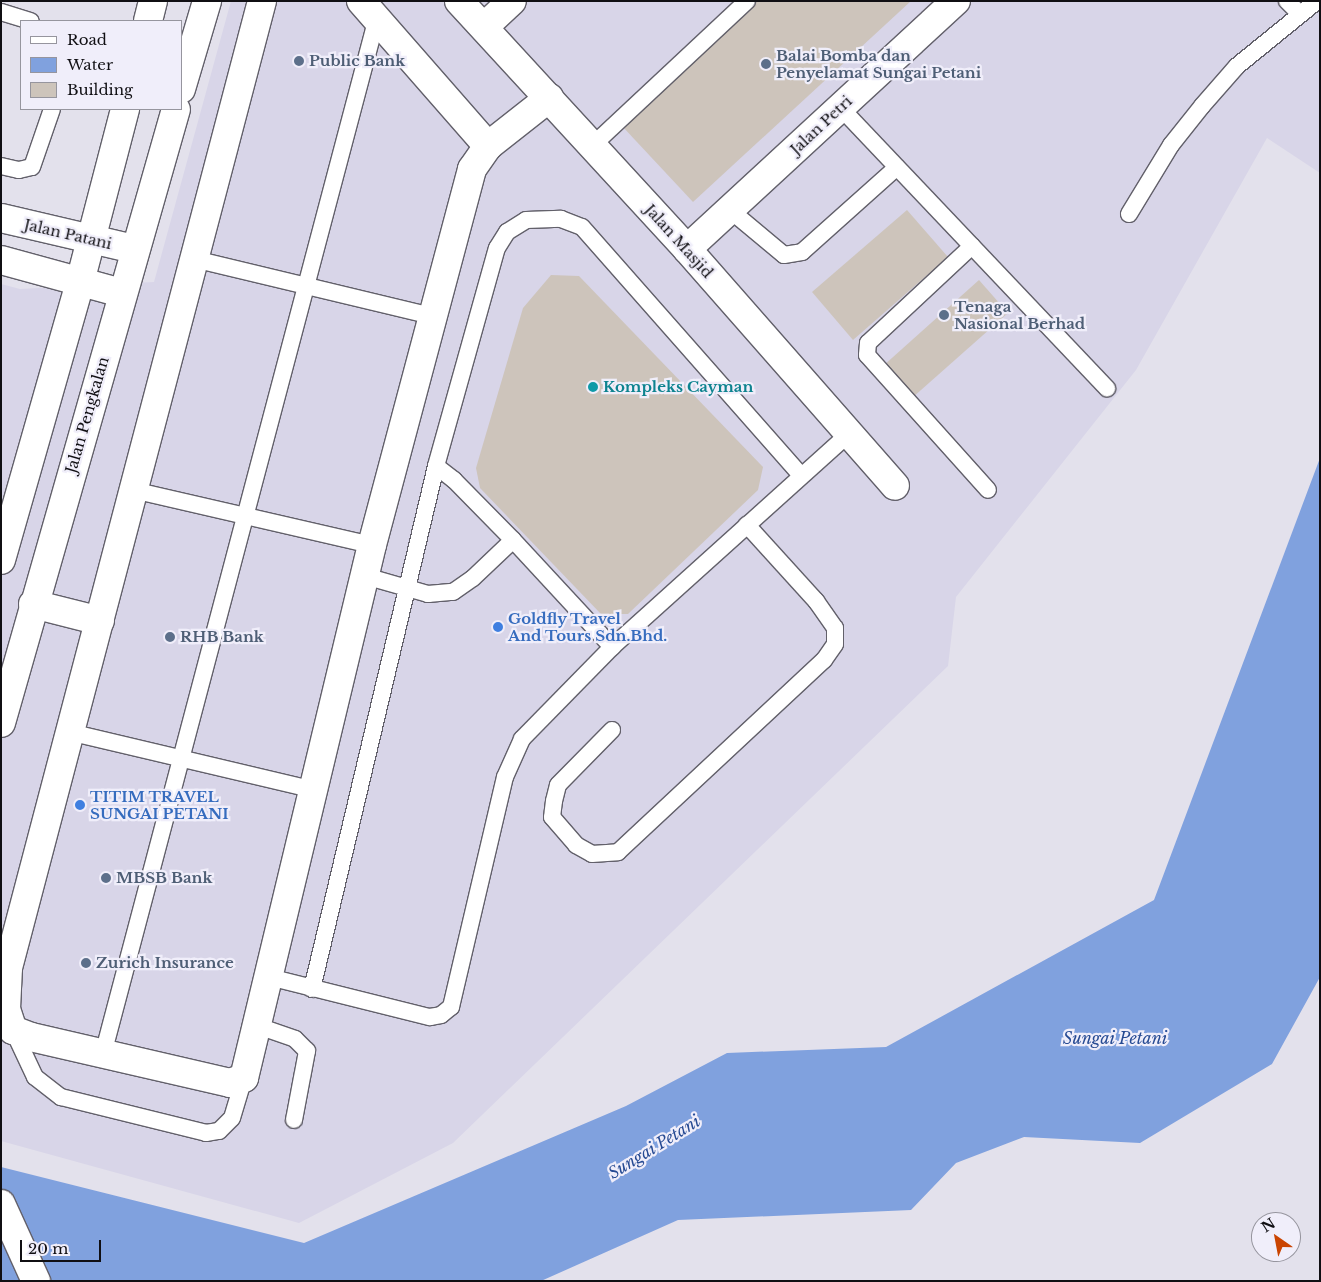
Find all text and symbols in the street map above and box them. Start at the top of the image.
legend [20,20,182,110]
text: Road [67,30,107,49]
place label: Balai Bomba dan Penyelamat Sungai Petani [776,46,981,81]
place label: Public Bank [309,52,405,70]
text: Water [67,55,113,74]
marker: Public Bank [293,55,305,67]
marker: Balai Bomba dan Penyelamat Sungai Petani [760,58,772,70]
text: Building [67,80,133,99]
street label: Jalan Petri [786,92,856,158]
street label: Jalan Masjid [641,200,717,282]
street label: Jalan Patani [22,215,114,253]
place label: Tenaga Nasional Berhad [954,297,1085,332]
marker: Tenaga Nasional Berhad [938,309,950,321]
street label: Jalan Pengkalan [62,355,112,475]
place label: Kompleks Cayman [603,378,753,396]
marker: Kompleks Cayman [587,381,599,393]
place label: Goldfly Travel And Tours Sdn.Bhd. [508,609,668,644]
marker: Goldfly Travel And Tours Sdn.Bhd. [492,621,504,633]
place label: RHB Bank [180,628,264,646]
marker: RHB Bank [164,631,176,643]
place label: TITIM TRAVEL SUNGAI PETANI [90,787,229,822]
marker: TITIM TRAVEL SUNGAI PETANI [74,799,86,811]
place label: MBSB Bank [116,869,212,887]
marker: MBSB Bank [100,872,112,884]
place label: Zurich Insurance [96,954,234,972]
marker: Zurich Insurance [80,957,92,969]
water label: Sungai Petani [1063,1028,1167,1048]
water label: Sungai Petani [604,1111,704,1183]
north arrow [1251,1212,1301,1262]
text: N [1258,1214,1279,1236]
scale bar [22,1230,104,1262]
text: 20 m [28,1239,68,1258]

